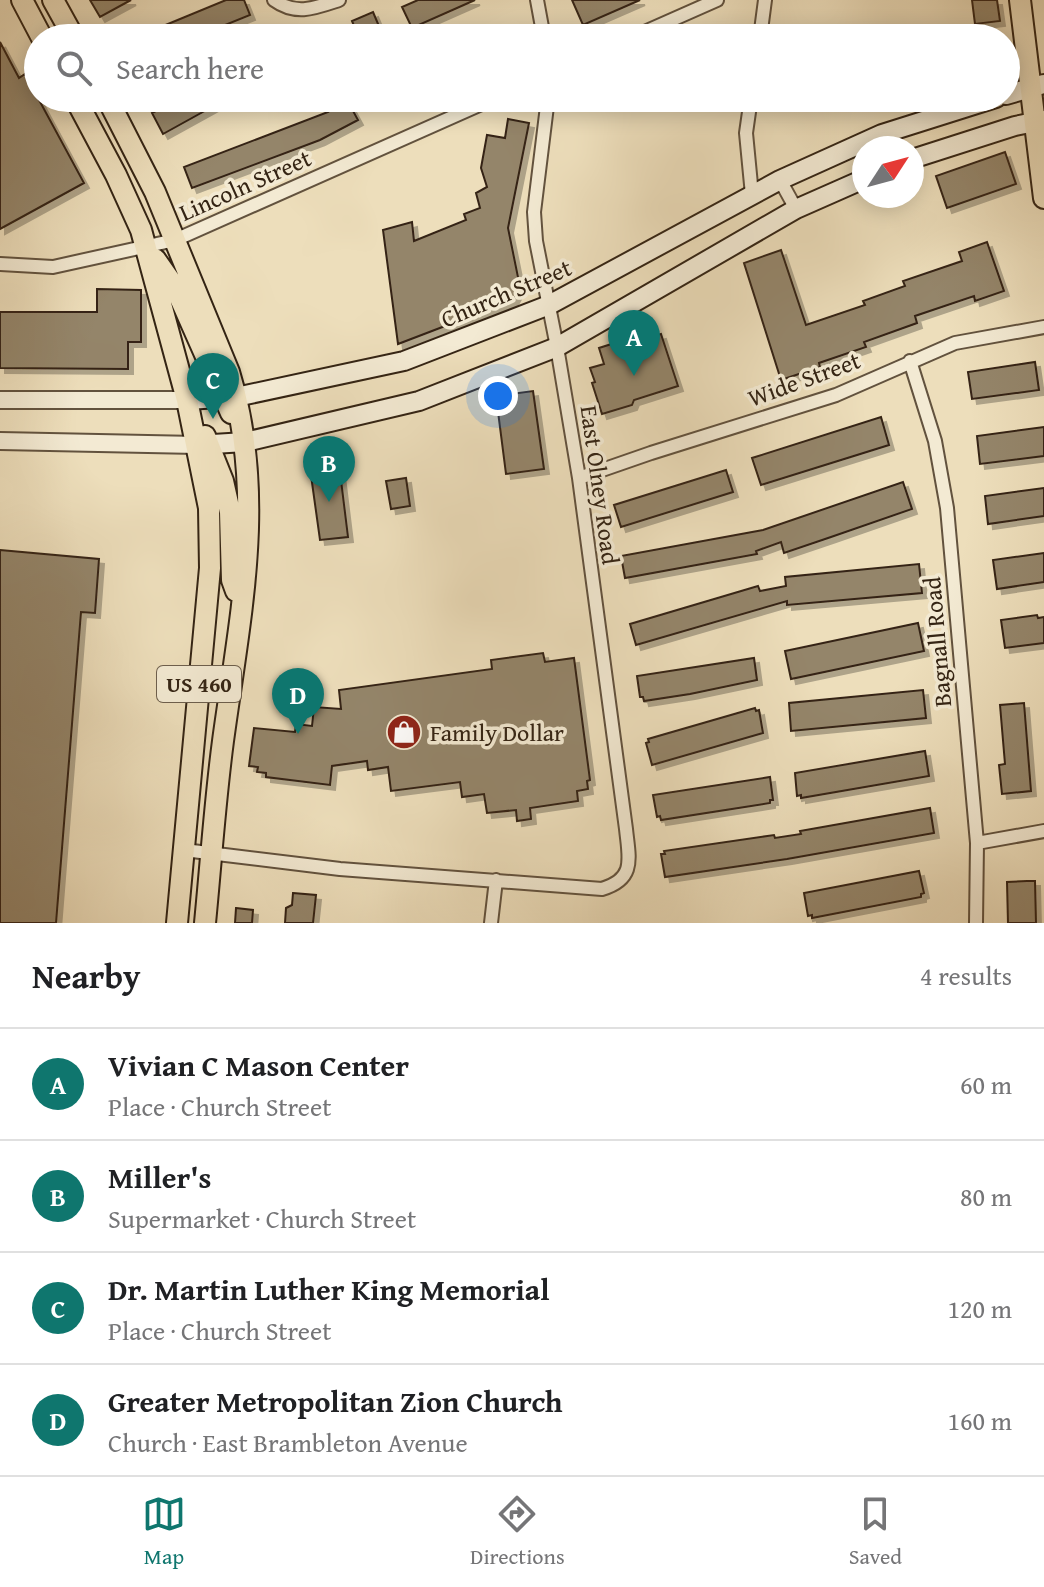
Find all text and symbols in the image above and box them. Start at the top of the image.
search box [24,24,1020,112]
icon: search [52,46,96,90]
text: Search here [116,46,264,90]
north arrow [852,136,924,208]
street label: Lincoln Street [173,140,317,230]
street label: Church Street [435,250,577,336]
pin: A [608,310,660,376]
street label: Wide Street [743,342,866,415]
pin: C [187,353,239,419]
your location [478,376,518,416]
street label: East Olney Road [572,403,629,567]
pin: B [303,436,355,502]
street label: Bagnall Road [914,575,960,709]
road number: US 460 [157,666,241,702]
pin: D [272,668,324,734]
shop icon: Family Dollar [385,713,423,751]
place label: Family Dollar [430,715,564,750]
text: Nearby [32,951,141,1000]
text: 4 results [920,956,1012,995]
text: Vivian C Mason Center [108,1043,409,1087]
text: A [50,1065,66,1104]
text: 60 m [960,1065,1012,1104]
text: Place · Church Street [108,1087,331,1126]
text: Miller's [108,1155,212,1199]
text: B [50,1177,66,1216]
text: 80 m [960,1177,1012,1216]
text: Supermarket · Church Street [108,1199,416,1238]
text: Dr. Martin Luther King Memorial [108,1267,550,1311]
text: C [51,1289,65,1328]
text: 120 m [947,1289,1012,1328]
text: Place · Church Street [108,1311,331,1350]
text: Greater Metropolitan Zion Church [108,1379,563,1423]
text: D [50,1401,66,1440]
text: 160 m [947,1401,1012,1440]
text: Church · East Brambleton Avenue [108,1423,468,1462]
tab: Map [142,1492,186,1572]
tab: Directions [470,1492,565,1572]
tab: Saved [849,1492,902,1572]

